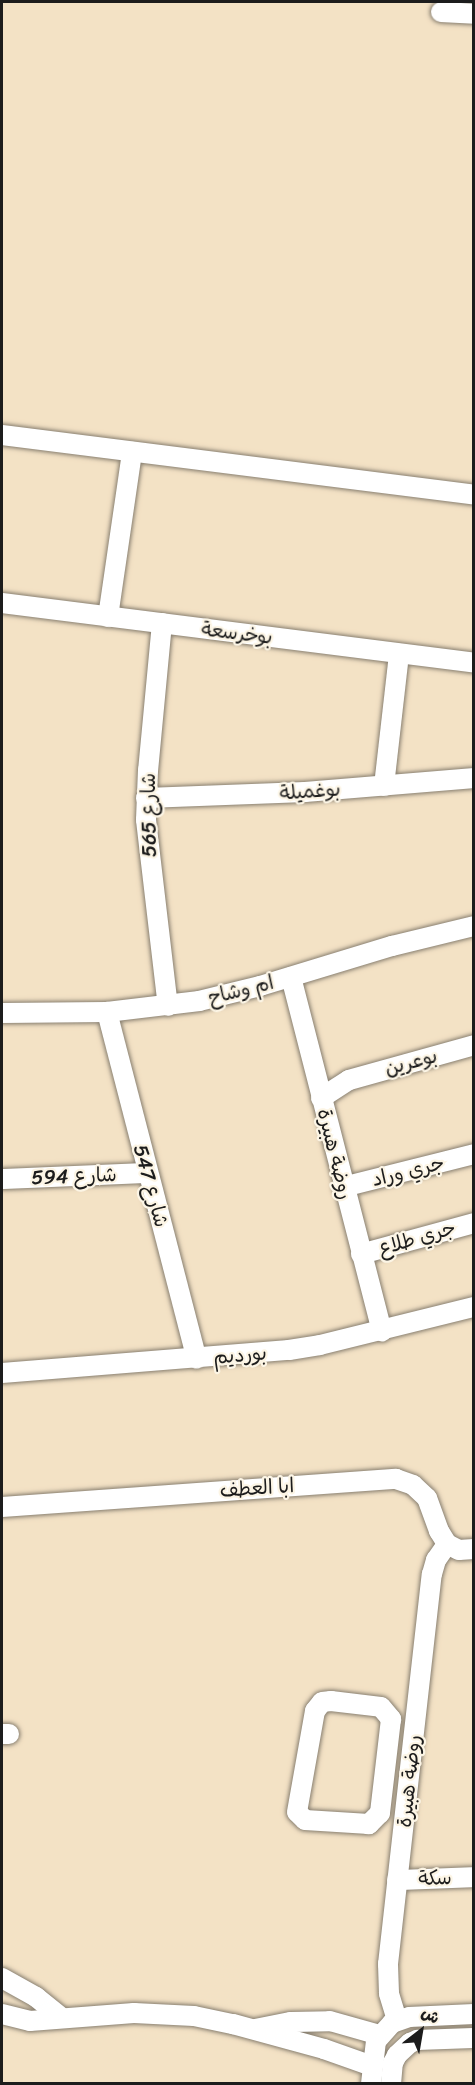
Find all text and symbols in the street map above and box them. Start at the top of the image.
street label: بوخرسعة [200,617,274,649]
street label: شارع 565 [136,773,162,857]
street label: بوغميلة [279,777,341,805]
street label: ام وشاح [206,970,276,1010]
street label: بوعرين [382,1043,440,1081]
street label: روضة هبيرة [312,1106,358,1202]
street label: شارع 547 [128,1142,174,1230]
street label: جري وراد [369,1150,447,1192]
street label: شارع 594 [31,1163,117,1189]
street label: جري طلاع [375,1216,459,1260]
street label: بورديم [212,1341,268,1369]
street label: ابا العطف [219,1473,295,1503]
street label: روضة هبيرة [392,1733,426,1829]
street label: سكة [418,1865,452,1891]
text: ش [416,1998,446,2032]
north arrow [391,2001,451,2061]

